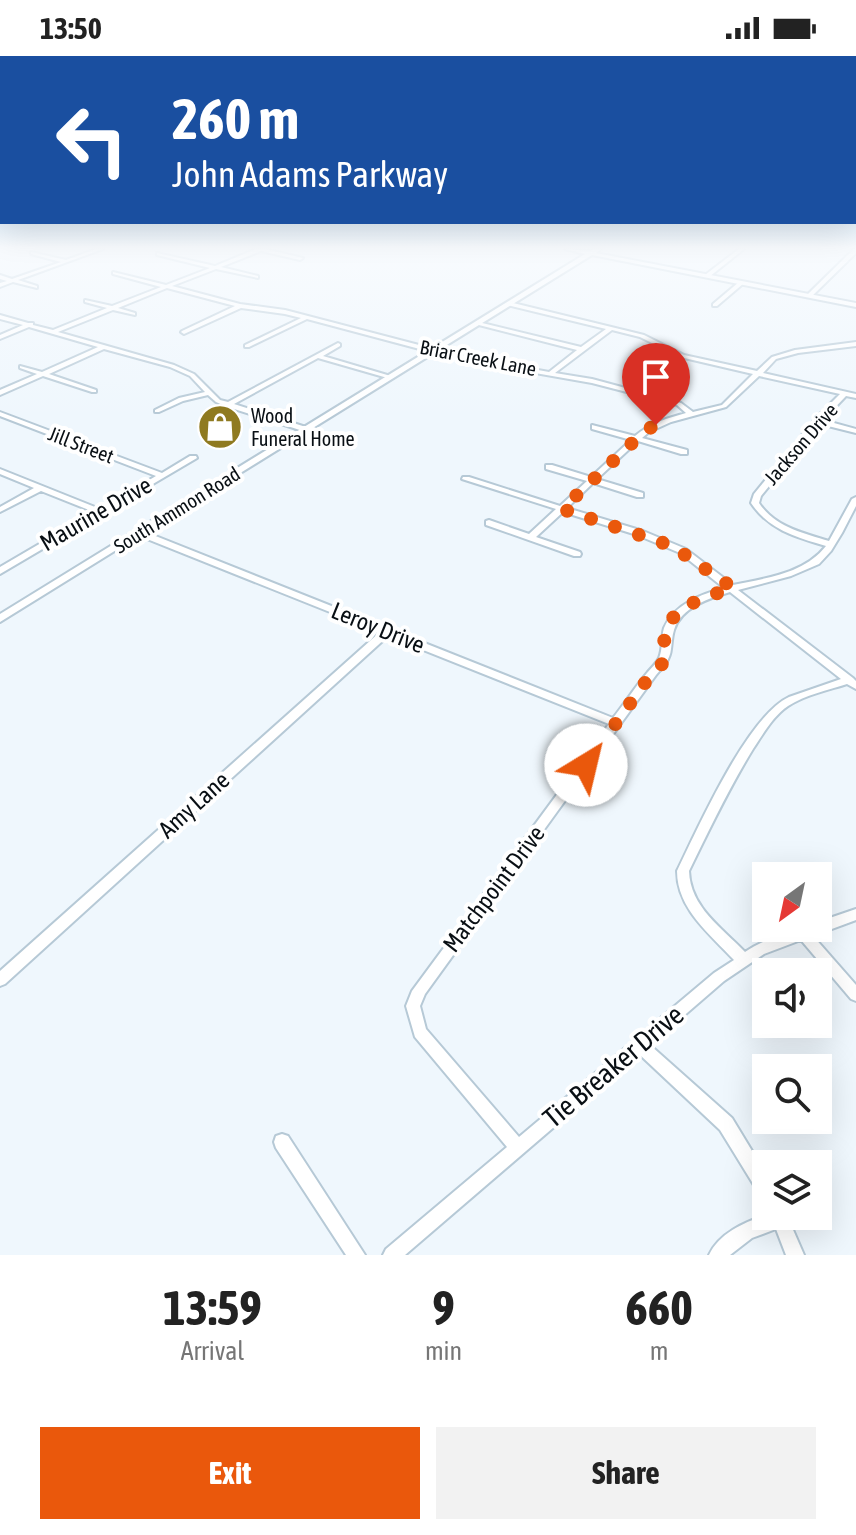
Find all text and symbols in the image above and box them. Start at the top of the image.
text: 13:50 [40,11,102,45]
text: 260 m [172,87,299,151]
icon: left [40,88,144,192]
text: John Adams Parkway [172,153,448,195]
street label: Briar Creek Lane [418,335,538,380]
pin [622,343,690,425]
icon: arrive [634,355,678,399]
street label: Jackson Drive [759,399,842,489]
shop icon: Wood Funeral Home [196,403,244,451]
place label: Wood Funeral Home [251,404,355,450]
street label: Jill Street [45,422,117,468]
street label: South Ammon Road [109,462,244,558]
street label: Maurine Drive [35,471,156,556]
street label: Leroy Drive [328,597,429,658]
position arrow [544,723,628,807]
street label: Amy Lane [153,766,234,843]
street label: Matchpoint Drive [437,820,550,957]
north arrow [752,862,832,942]
map controls [752,862,832,1230]
button: sound [752,958,832,1038]
street label: Tie Breaker Drive [536,998,690,1134]
button: search [752,1054,832,1134]
button: layers [752,1150,832,1230]
text: 13:59 [163,1280,262,1335]
text: 9 [432,1280,455,1335]
text: 660 [625,1280,693,1335]
text: Arrival [181,1336,244,1366]
text: min [425,1336,462,1366]
text: m [650,1336,668,1366]
button: Exit [40,1427,420,1519]
button: Share [436,1427,816,1519]

